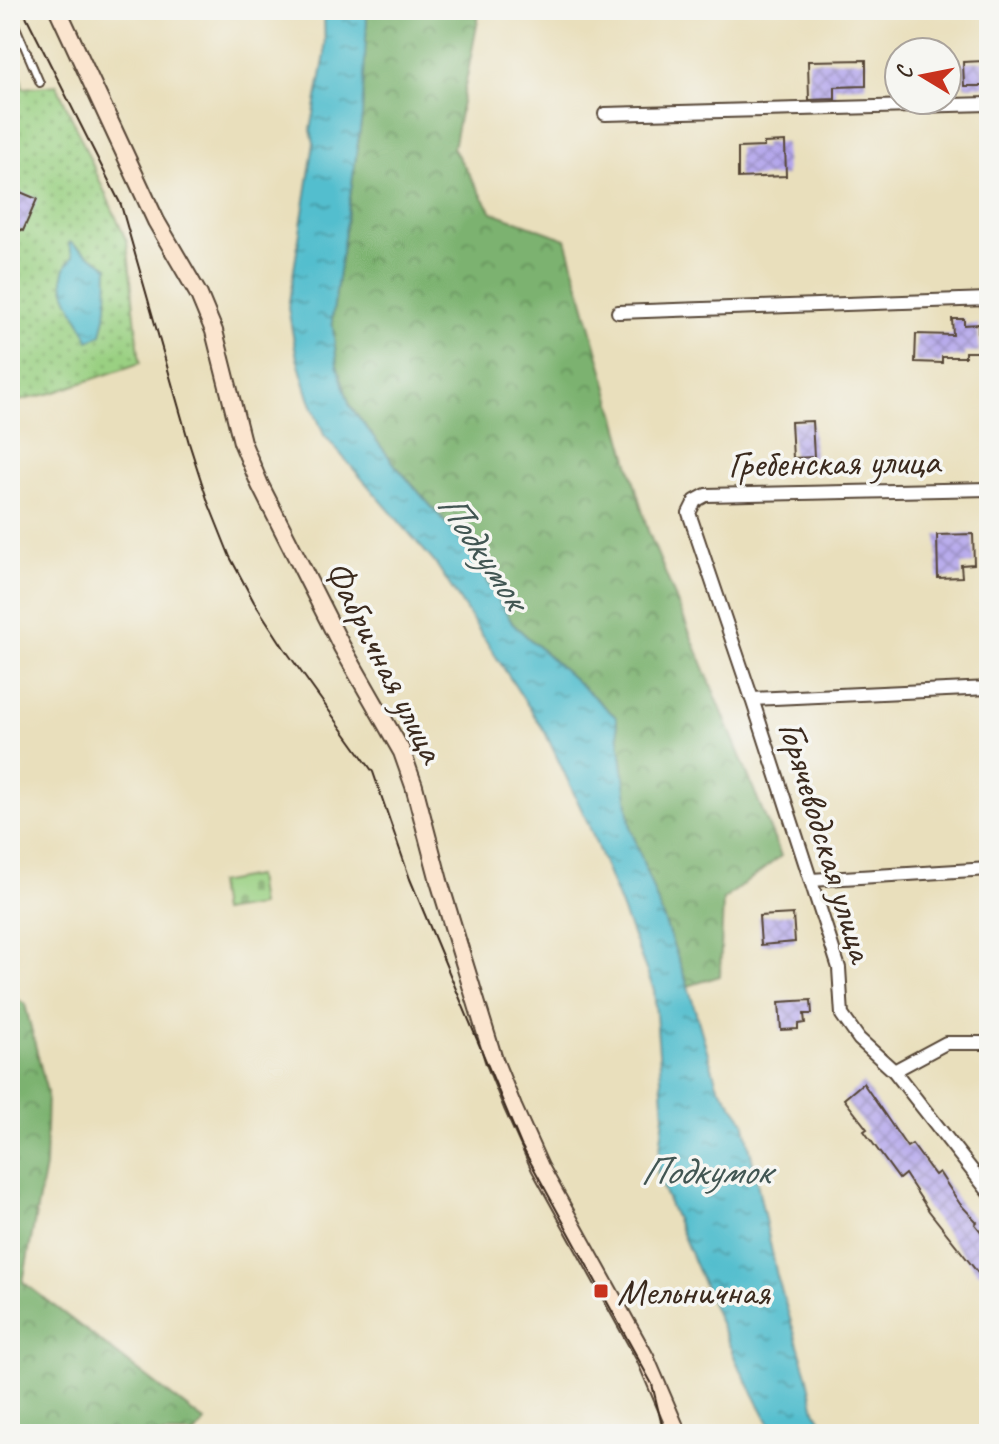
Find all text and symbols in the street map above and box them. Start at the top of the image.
north arrow [883,36,963,116]
text: С [890,62,920,80]
street label: Гребенская улица [728,437,943,488]
water label: Подкумок [426,483,544,624]
street label: Фабричная улица [314,552,457,772]
street label: Горячеводская улица [768,716,886,970]
water label: Подкумок [640,1146,777,1196]
place label: Мельничная [617,1268,771,1315]
marker: Мельничная [592,1282,610,1300]

